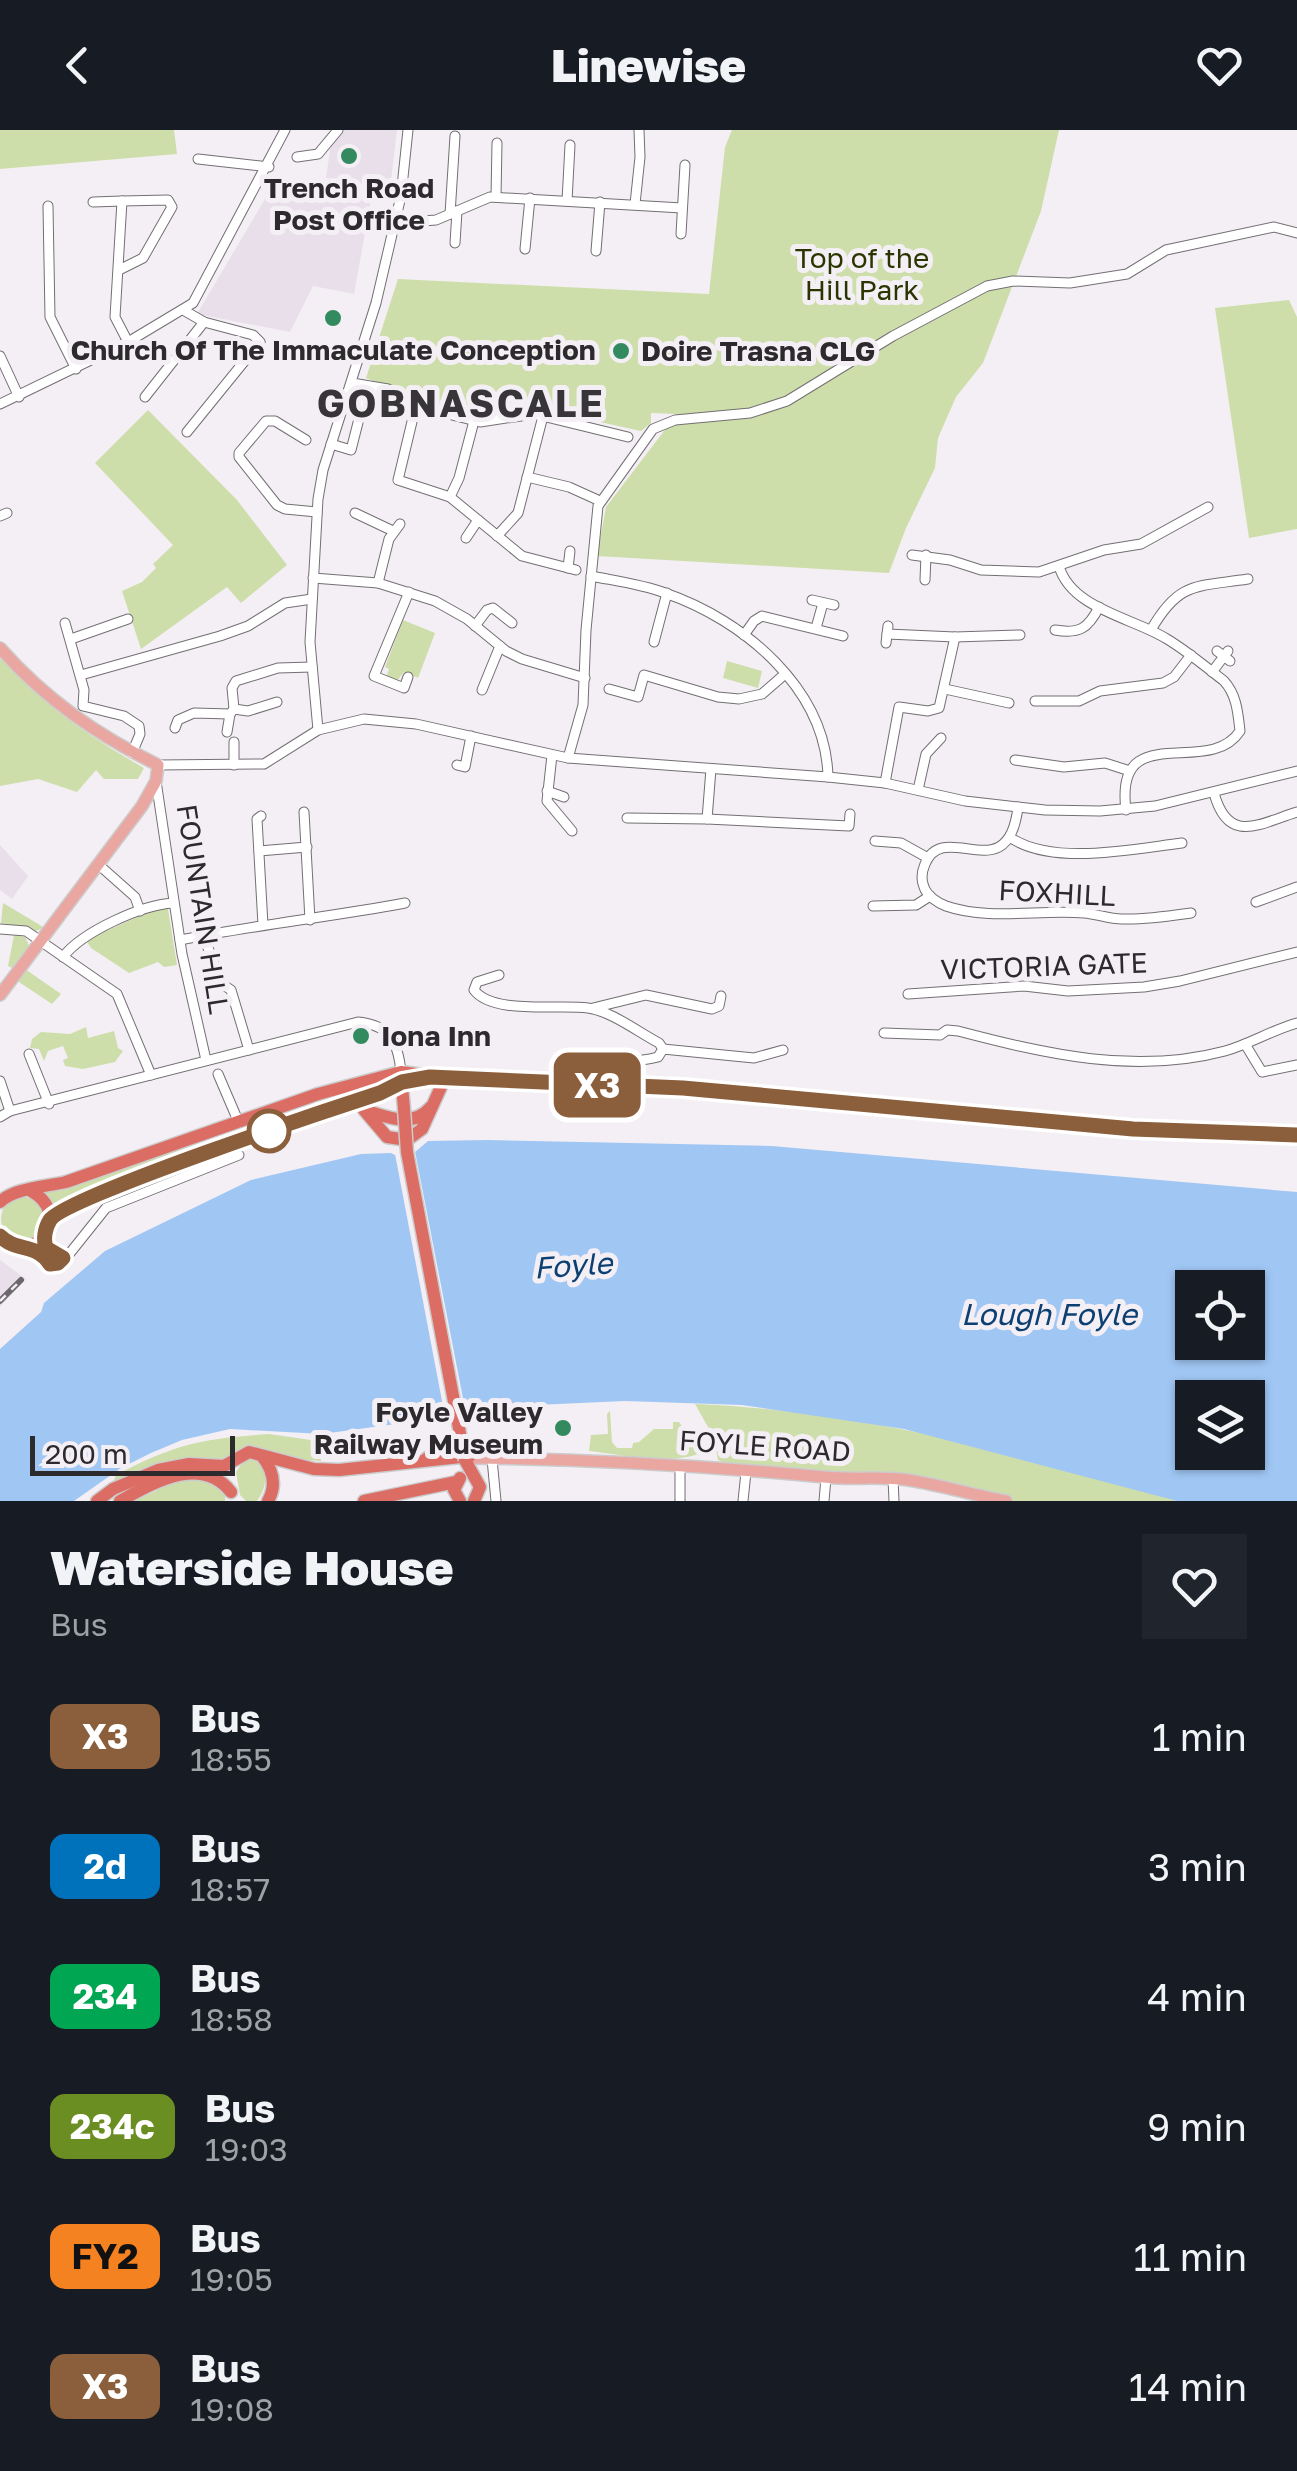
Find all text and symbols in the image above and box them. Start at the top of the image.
icon: back [50,38,105,93]
text: Linewise [551,38,746,92]
icon: heart [1192,38,1247,93]
marker: Trench Road Post Office [338,145,360,167]
place label: Trench Road Post Office [264,171,434,236]
park label: Top of the Hill Park [795,241,929,306]
marker: Church Of The Immaculate Conception [322,307,344,329]
place label: Church Of The Immaculate Conception [70,333,596,366]
place label: Doire Trasna CLG [641,334,875,367]
marker: Doire Trasna CLG [610,340,632,362]
district label: GOBNASCALE [317,380,605,425]
street label: FOUNTAIN HILL [171,802,236,1016]
street label: FOXHILL [998,873,1116,912]
street label: VICTORIA GATE [940,945,1148,986]
place label: Iona Inn [381,1019,491,1052]
marker: Iona Inn [350,1025,372,1047]
line badge: X3 [552,1052,642,1118]
text: X3 [574,1064,620,1106]
unlabelled marker [248,1110,290,1152]
water label: Foyle [533,1244,616,1286]
map controls [1175,1270,1265,1470]
button: locate [1175,1270,1265,1360]
water label: Lough Foyle [961,1296,1139,1332]
button: layers [1175,1380,1265,1470]
place label: Foyle Valley Railway Museum [314,1395,543,1460]
marker: Foyle Valley Railway Museum [552,1417,574,1439]
street label: FOYLE ROAD [678,1423,852,1468]
scale bar [30,1431,235,1476]
text: 200 m [45,1437,128,1470]
button: heart [1142,1534,1247,1639]
text: Waterside House [50,1538,454,1596]
text: Bus [50,1605,108,1643]
text: Bus [190,1695,261,1740]
text: 1 min [1152,1714,1247,1759]
text: X3 [82,1715,128,1757]
text: 18:55 [190,1740,272,1778]
text: Bus [190,1825,261,1870]
text: 3 min [1148,1844,1247,1889]
text: 2d [84,1845,126,1887]
text: 18:57 [190,1870,270,1908]
text: Bus [190,1955,261,2000]
text: 4 min [1147,1974,1247,2019]
text: 234 [73,1975,137,2017]
text: 18:58 [190,2000,273,2038]
text: Bus [205,2085,275,2130]
text: 9 min [1147,2104,1247,2149]
text: 234c [70,2105,155,2147]
text: 19:03 [205,2130,288,2168]
text: Bus [190,2215,261,2260]
text: 11 min [1133,2234,1247,2279]
text: FY2 [71,2235,139,2277]
text: 19:05 [190,2260,273,2298]
text: Bus [190,2345,261,2390]
text: 14 min [1129,2364,1247,2409]
text: X3 [82,2365,128,2407]
text: 19:08 [190,2390,274,2428]

